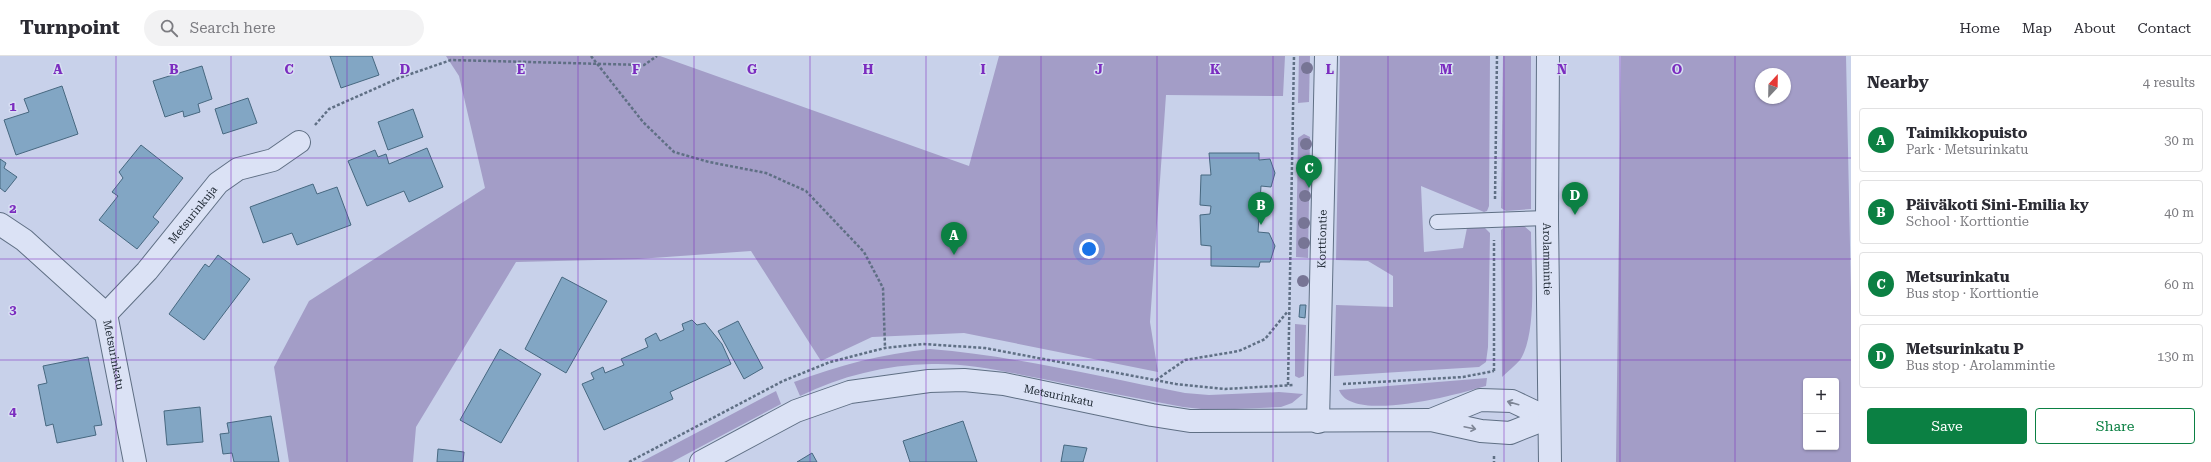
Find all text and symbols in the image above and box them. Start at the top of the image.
search box [144,10,424,46]
text: Turnpoint [20,16,120,39]
icon: search [158,17,180,39]
text: Search here [190,19,276,37]
text: Home [1959,20,2000,36]
text: Map [2022,20,2052,36]
text: About [2074,20,2116,36]
text: Contact [2138,20,2191,36]
text: A [53,62,63,77]
text: B [169,62,179,77]
text: C [284,62,294,77]
text: D [400,62,410,77]
text: E [517,62,525,77]
text: F [632,62,640,77]
text: G [747,62,757,77]
text: H [863,62,874,77]
text: I [980,62,986,77]
text: J [1095,62,1103,77]
text: K [1210,62,1221,77]
text: L [1326,62,1334,77]
text: M [1440,62,1453,77]
text: N [1557,62,1567,77]
text: O [1672,62,1683,77]
north arrow [1755,68,1791,104]
text: Nearby [1867,72,1929,92]
text: 4 results [2143,75,2195,90]
text: 1 [9,99,17,114]
text: Taimikkopuisto [1906,124,2027,142]
text: A [1876,133,1886,148]
text: 30 m [2164,133,2194,148]
text: Park · Metsurinkatu [1906,142,2028,157]
pin: C [1296,155,1322,188]
pin: D [1562,182,1588,215]
street label: Metsurinkuja [166,183,220,246]
pin: B [1248,192,1274,225]
text: Päiväkoti Sini-Emilia ky [1906,196,2089,214]
text: 2 [9,201,17,216]
text: B [1876,205,1886,220]
text: 40 m [2164,205,2194,220]
street label: Korttiontie [1315,210,1330,269]
text: School · Korttiontie [1906,214,2029,229]
pin: A [941,222,967,255]
street label: Arolammintie [1540,223,1554,295]
your location [1079,239,1099,259]
text: Metsurinkatu [1906,268,2010,286]
text: C [1876,277,1886,292]
text: 60 m [2164,277,2194,292]
text: Bus stop · Korttiontie [1906,286,2039,301]
text: 3 [9,302,17,317]
street label: Metsurinkatu [100,319,127,391]
text: Metsurinkatu P [1906,340,2024,358]
text: D [1876,349,1886,364]
text: 130 m [2157,349,2194,364]
text: Bus stop · Arolammintie [1906,358,2055,373]
map controls [1803,378,1839,450]
button: + [1803,378,1839,414]
street label: Metsurinkatu [1023,382,1095,410]
one-way arrow [1506,399,1519,406]
text: 4 [9,404,17,419]
button: Save [1867,408,2027,444]
button: Share [2035,408,2195,444]
button: − [1803,414,1839,450]
one-way arrow [1463,425,1476,433]

